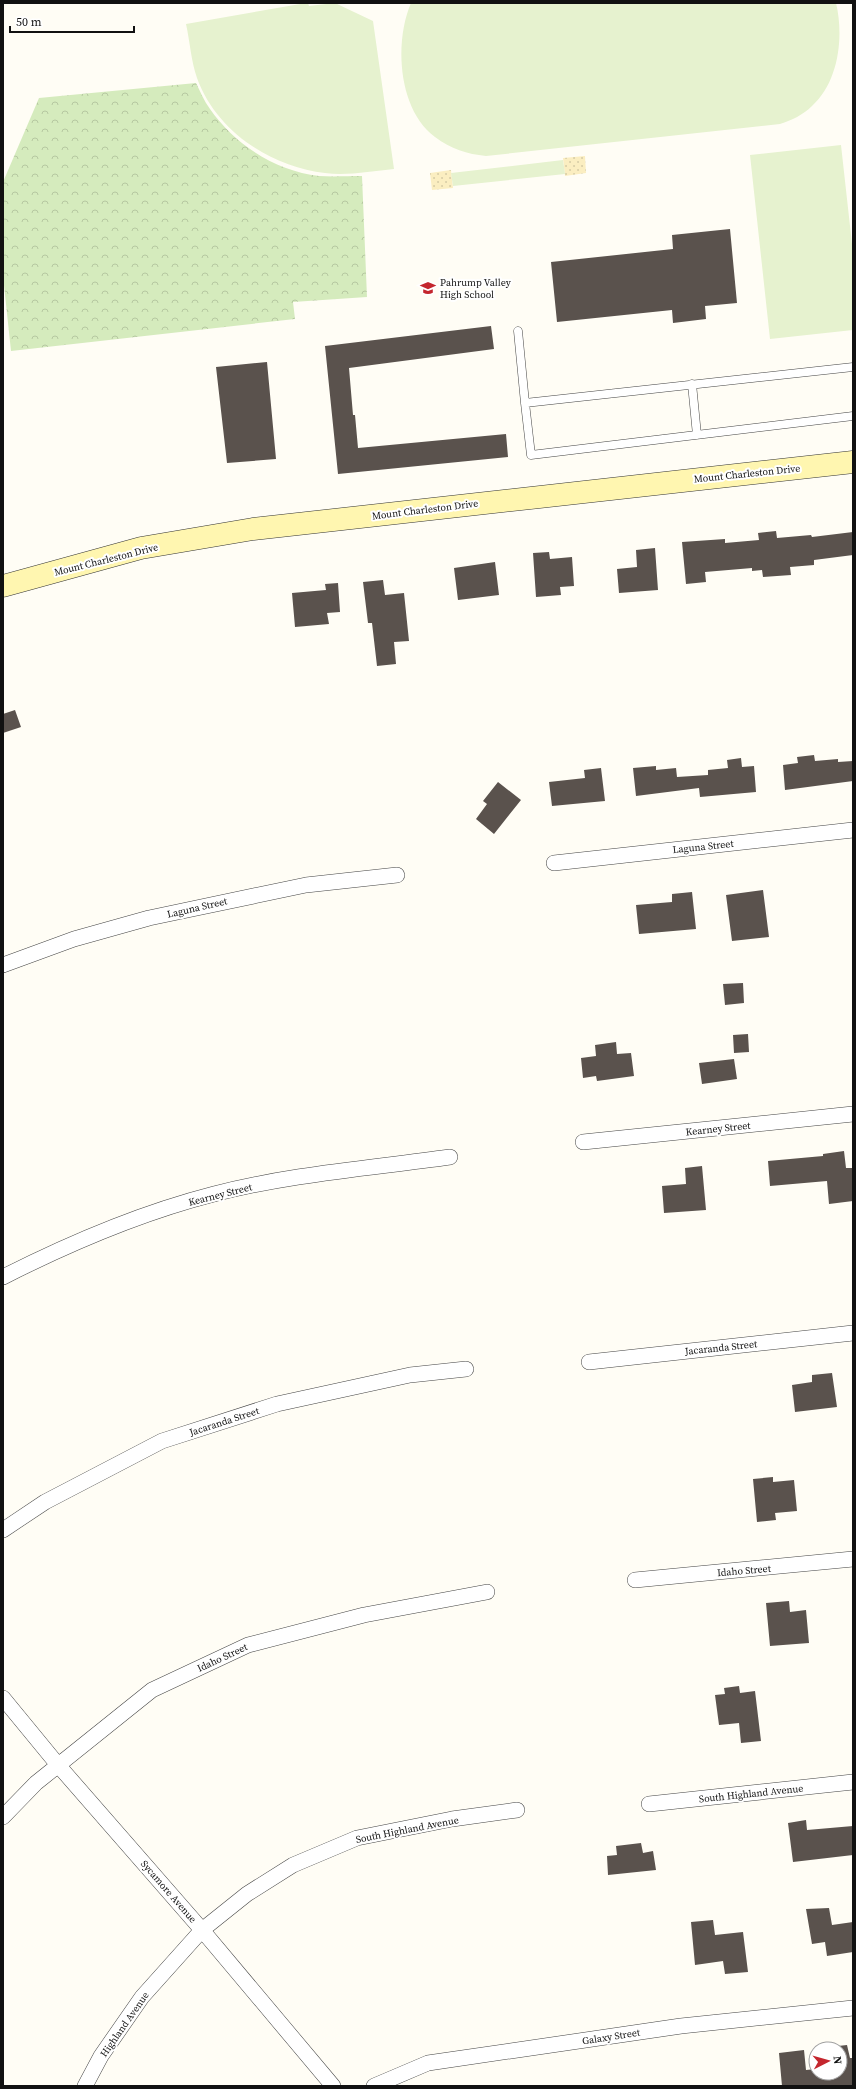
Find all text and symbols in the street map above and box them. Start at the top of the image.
scale bar [10,8,134,34]
text: 50 m [16,14,42,30]
place label: Pahrump Valley High School [440,276,512,301]
school or university icon: Pahrump Valley High School [419,279,437,297]
street label: Mount Charleston Drive [693,461,801,486]
street label: Mount Charleston Drive [371,497,479,522]
street label: Mount Charleston Drive [53,540,159,579]
street label: Laguna Street [672,837,735,856]
street label: Laguna Street [166,894,229,921]
street label: Kearney Street [685,1119,752,1138]
street label: Kearney Street [187,1180,254,1209]
street label: Jacaranda Street [683,1337,759,1358]
street label: Jacaranda Street [187,1404,261,1439]
street label: Idaho Street [717,1562,772,1579]
street label: Idaho Street [195,1640,250,1675]
street label: South Highland Avenue [698,1782,804,1805]
street label: South Highland Avenue [354,1813,460,1846]
street label: Sycamore Avenue [138,1857,199,1925]
street label: Highland Avenue [97,1989,152,2059]
street label: Galaxy Street [581,2025,642,2047]
north arrow [808,2041,848,2081]
text: N [830,2055,845,2065]

